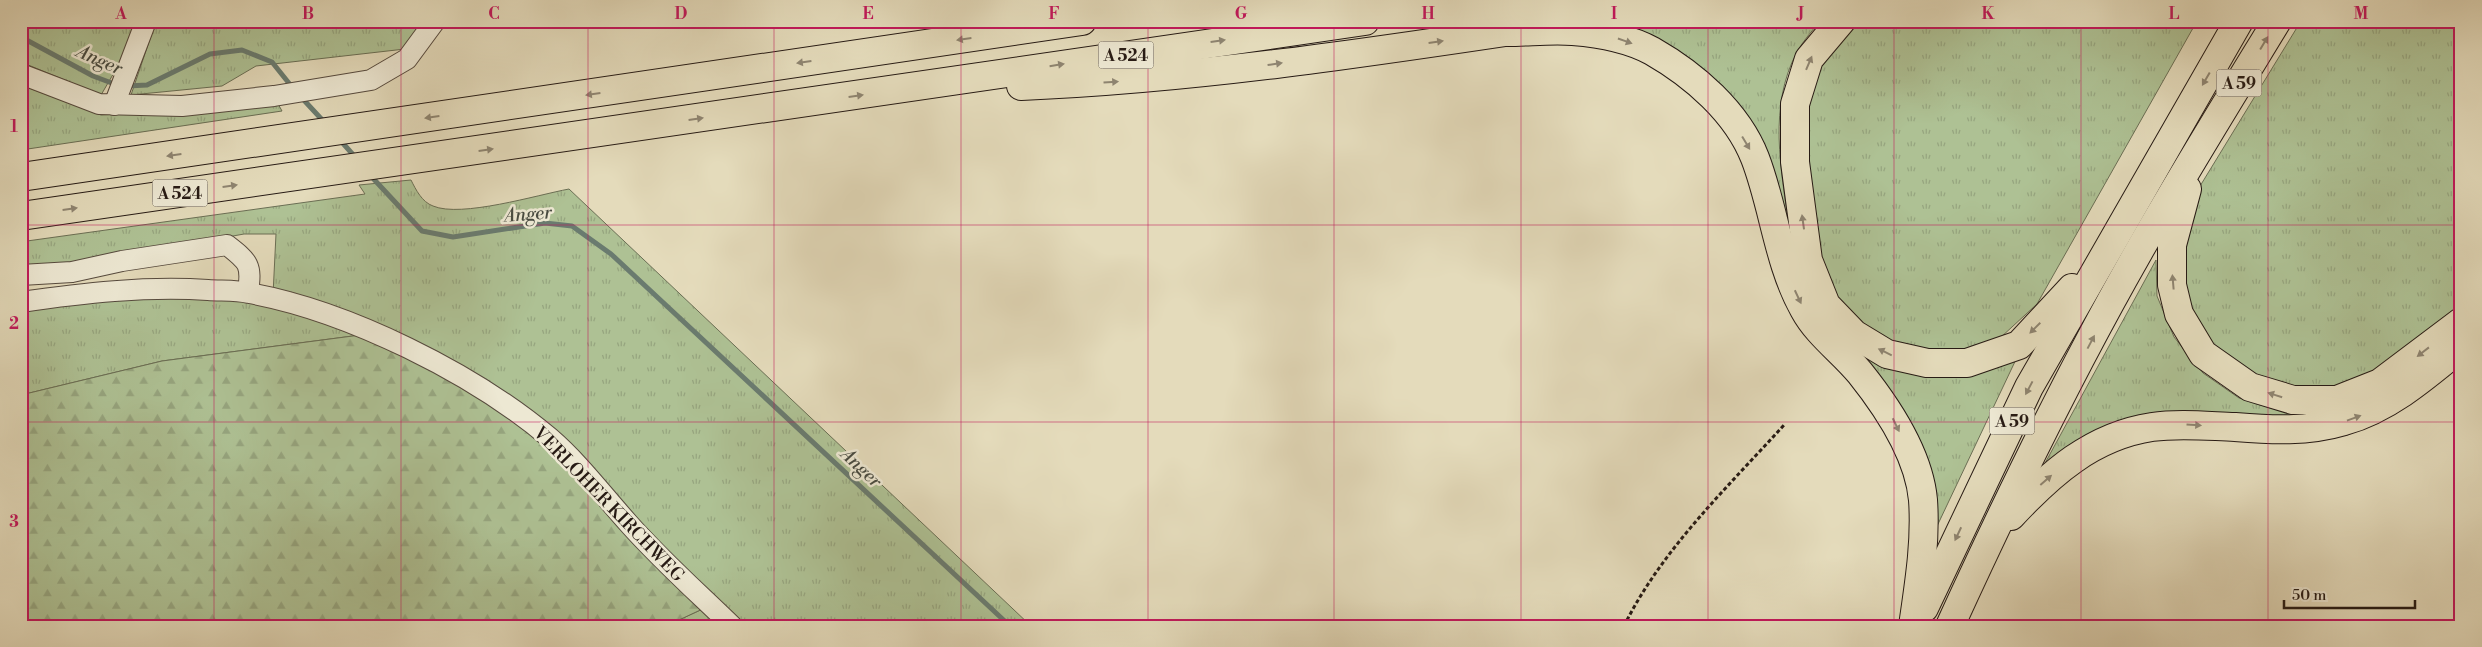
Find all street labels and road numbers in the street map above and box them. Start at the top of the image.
road number: A 524 [1098,42,1154,68]
road number: A 59 [2216,70,2262,96]
road number: A 524 [152,180,208,207]
road number: A 59 [1990,408,2034,434]
street label: VERLOHER KIRCHWEG [528,421,690,588]

